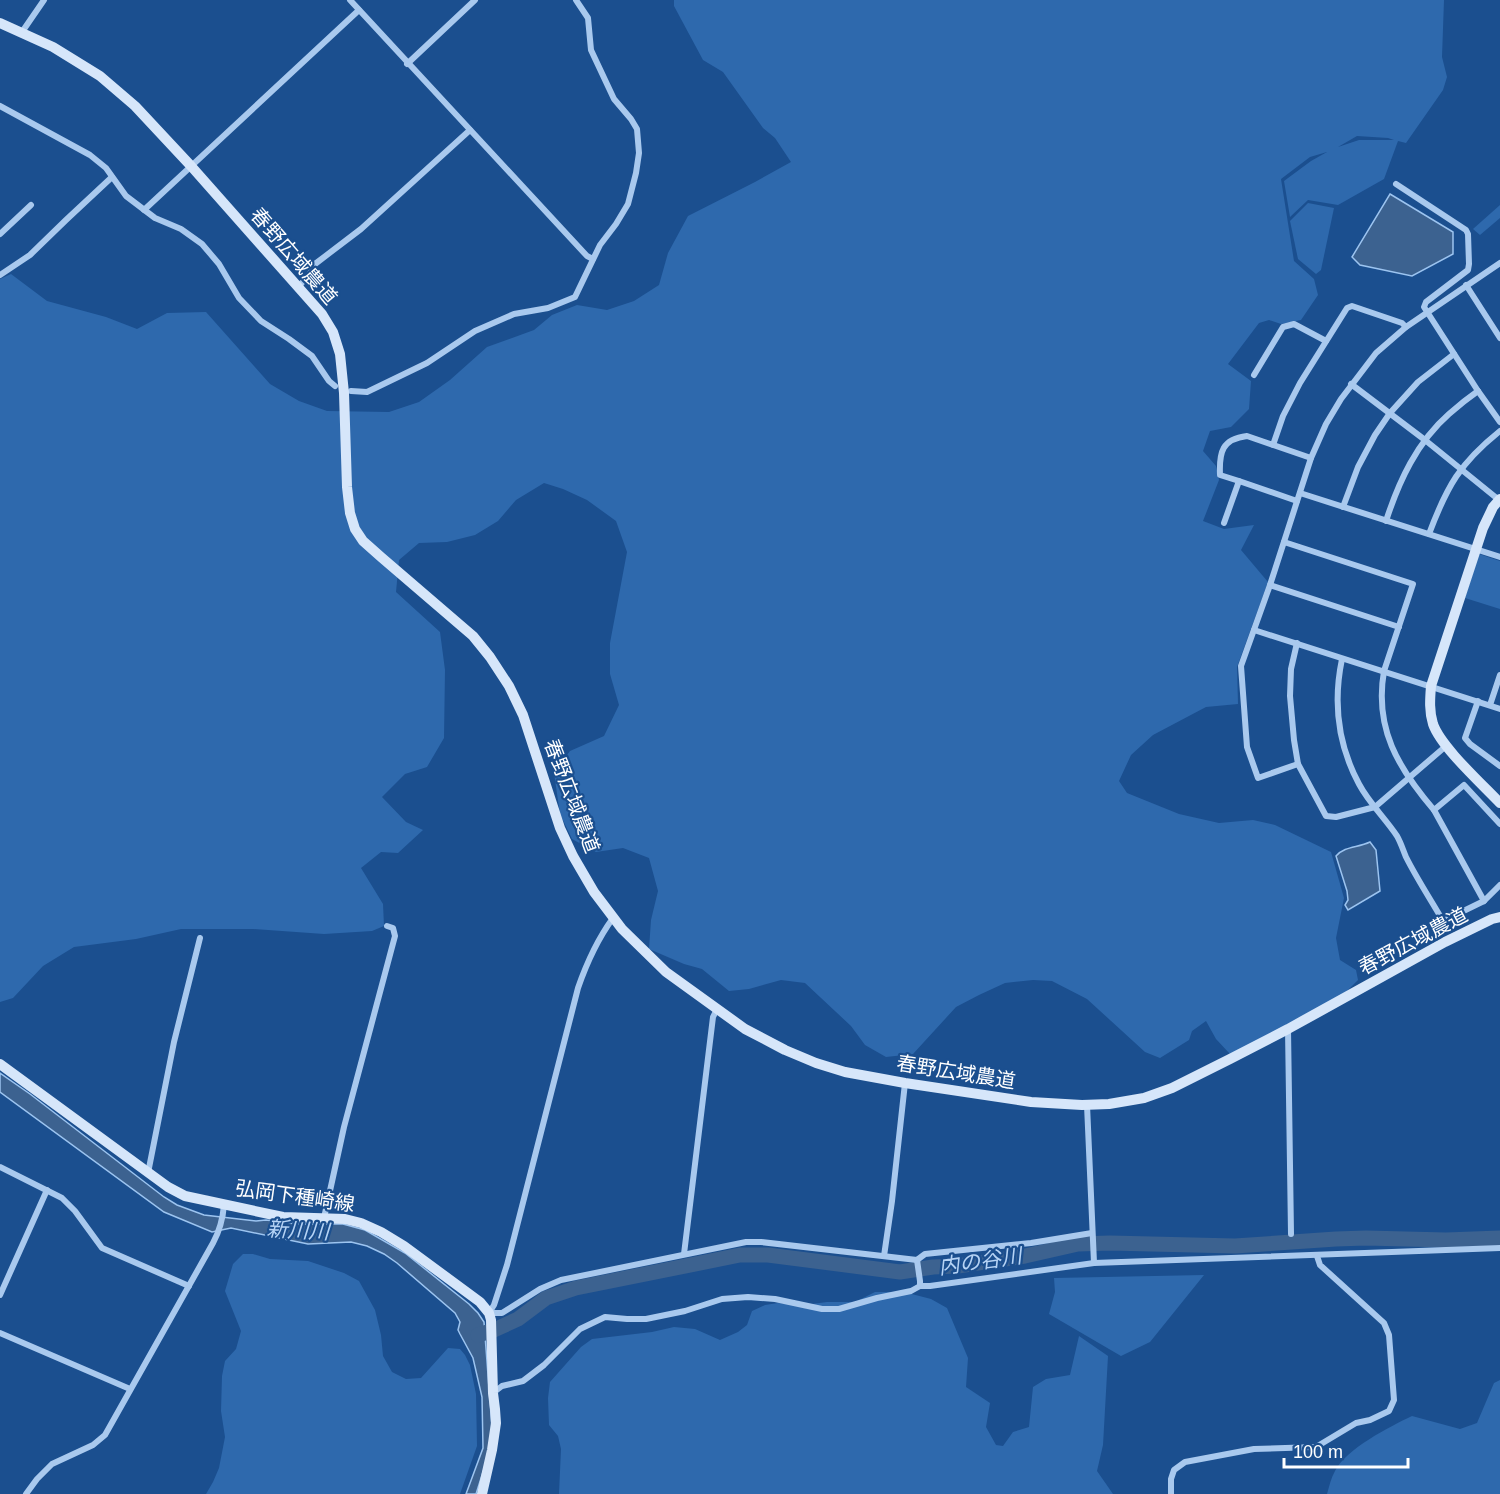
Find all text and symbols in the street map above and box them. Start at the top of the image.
street label: 春野広域農道 [246,204,342,308]
street label: 春野広域農道 [540,736,604,856]
street label: 春野広域農道 [1355,903,1471,979]
street label: 春野広域農道 [895,1052,1017,1092]
street label: 弘岡下種崎線 [234,1177,356,1215]
water label: 新川川 [266,1217,332,1243]
water label: 内の谷川 [937,1243,1025,1278]
scale bar [1284,1431,1408,1469]
text: 100 m [1293,1442,1343,1462]

